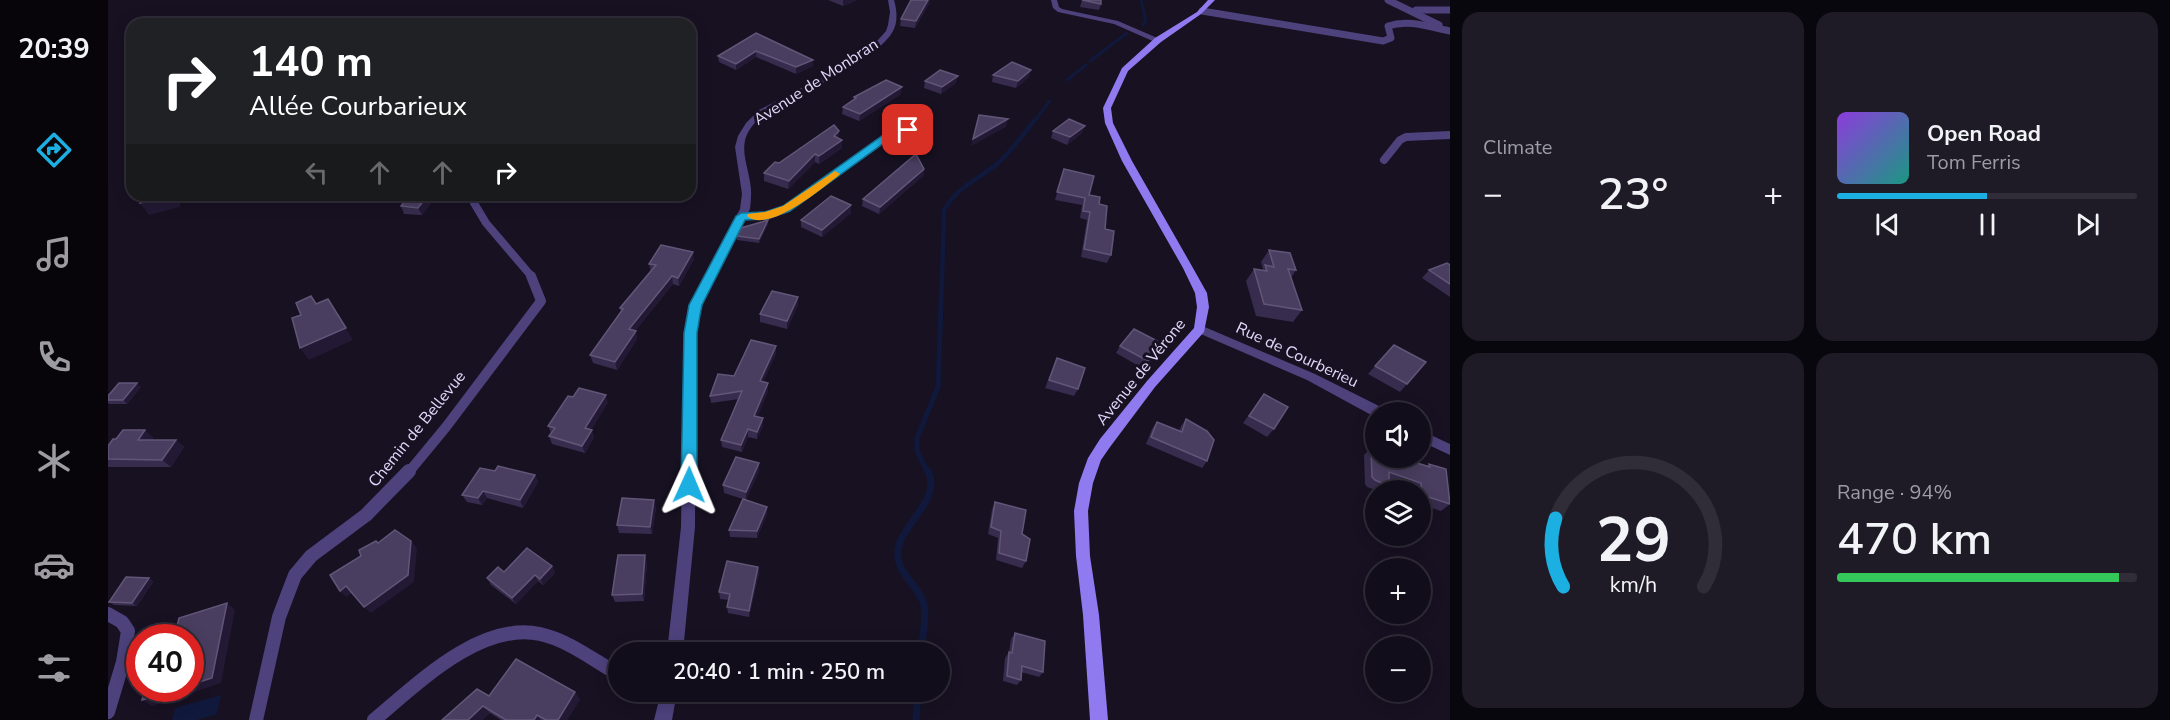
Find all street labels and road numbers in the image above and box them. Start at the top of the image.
street label: Avenue de Monbran [749,33,883,131]
street label: Avenue de Vérone [1091,314,1191,430]
street label: Rue de Courberieu [1232,317,1362,393]
street label: Chemin de Bellevue [363,366,471,492]

